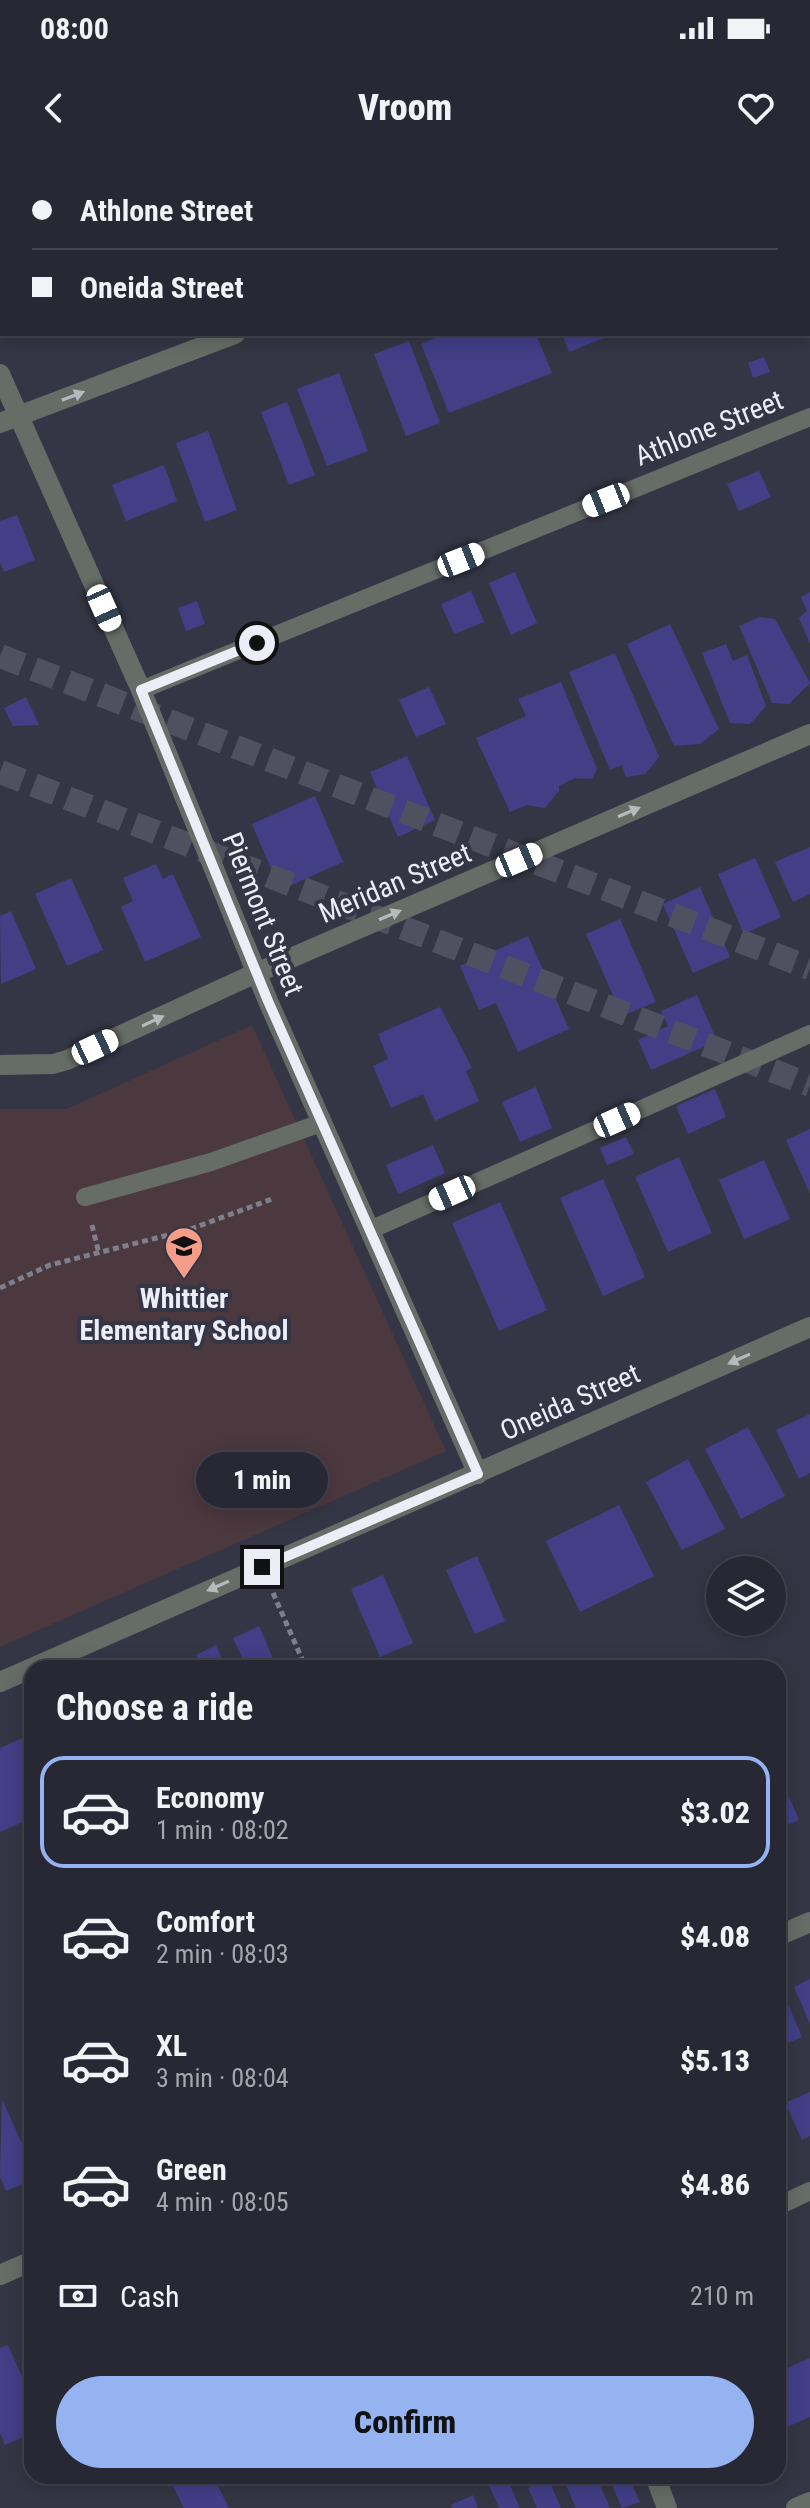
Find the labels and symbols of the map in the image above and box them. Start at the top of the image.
street label: Athlone Street [630,383,788,473]
one-way arrow [61,389,85,402]
car [579,480,633,520]
car [434,540,488,580]
car [83,581,125,635]
route start [239,625,275,661]
one-way arrow [617,805,641,819]
street label: Piermont Street [215,828,311,1000]
street label: Meridan Street [314,836,476,930]
car [492,840,546,880]
one-way arrow [379,909,402,922]
one-way arrow [141,1014,164,1027]
car [68,1026,122,1068]
car [590,1099,644,1141]
car [425,1172,479,1214]
school or university icon: Whittier Elementary School [163,1225,205,1280]
place label: Whittier Elementary School [79,1282,289,1347]
one-way arrow [727,1352,750,1365]
street label: Oneida Street [495,1357,645,1447]
callout: 1 min [196,1451,328,1507]
route end [244,1549,280,1585]
one-way arrow [206,1579,230,1592]

